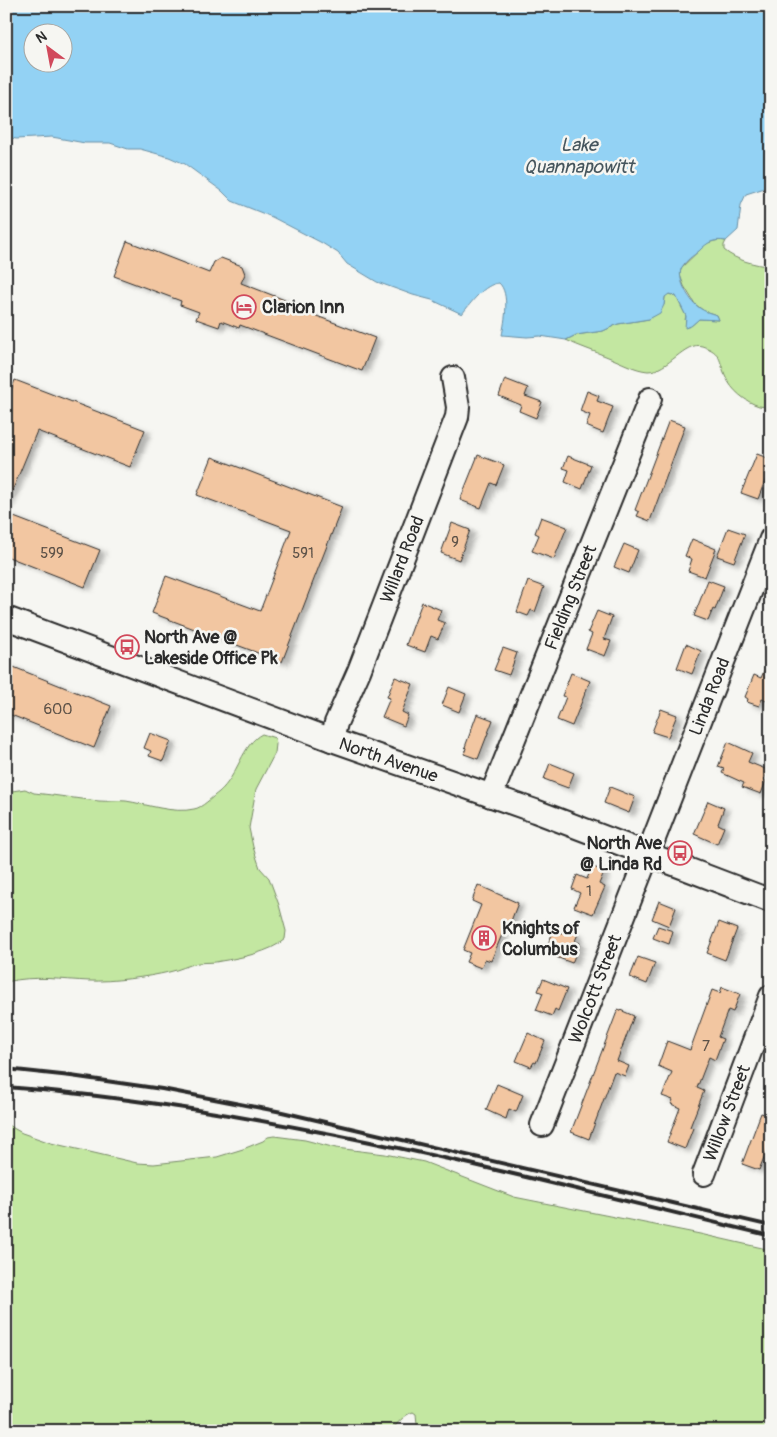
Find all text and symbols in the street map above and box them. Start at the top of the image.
north arrow [22,22,72,72]
text: N [33,28,50,47]
water label: Lake Quannapowitt [524,133,636,179]
hotel icon: Clarion Inn [231,294,257,320]
place label: Clarion Inn [262,296,344,319]
street label: Willard Road [375,512,429,606]
house number: 9 [451,533,459,552]
street label: Fielding Street [539,541,602,653]
house number: 599 [40,544,64,563]
house number: 591 [292,544,314,563]
place label: North Ave @ Lakeside Office Pk [144,626,278,670]
bus stop icon: North Ave @ Lakeside Office Pk [114,634,140,660]
street label: Linda Road [684,654,735,739]
house number: 600 [43,700,73,719]
street label: North Avenue [336,732,441,788]
place label: North Ave @ Linda Rd [580,832,663,876]
bus stop icon: North Ave @ Linda Rd [667,840,693,866]
house number: 1 [586,882,592,901]
place label: Knights of Columbus [502,917,581,961]
building icon: Knights of Columbus [471,925,497,951]
street label: Wolcott Street [563,930,627,1047]
house number: 7 [702,1037,710,1056]
street label: Willow Street [698,1061,756,1165]

